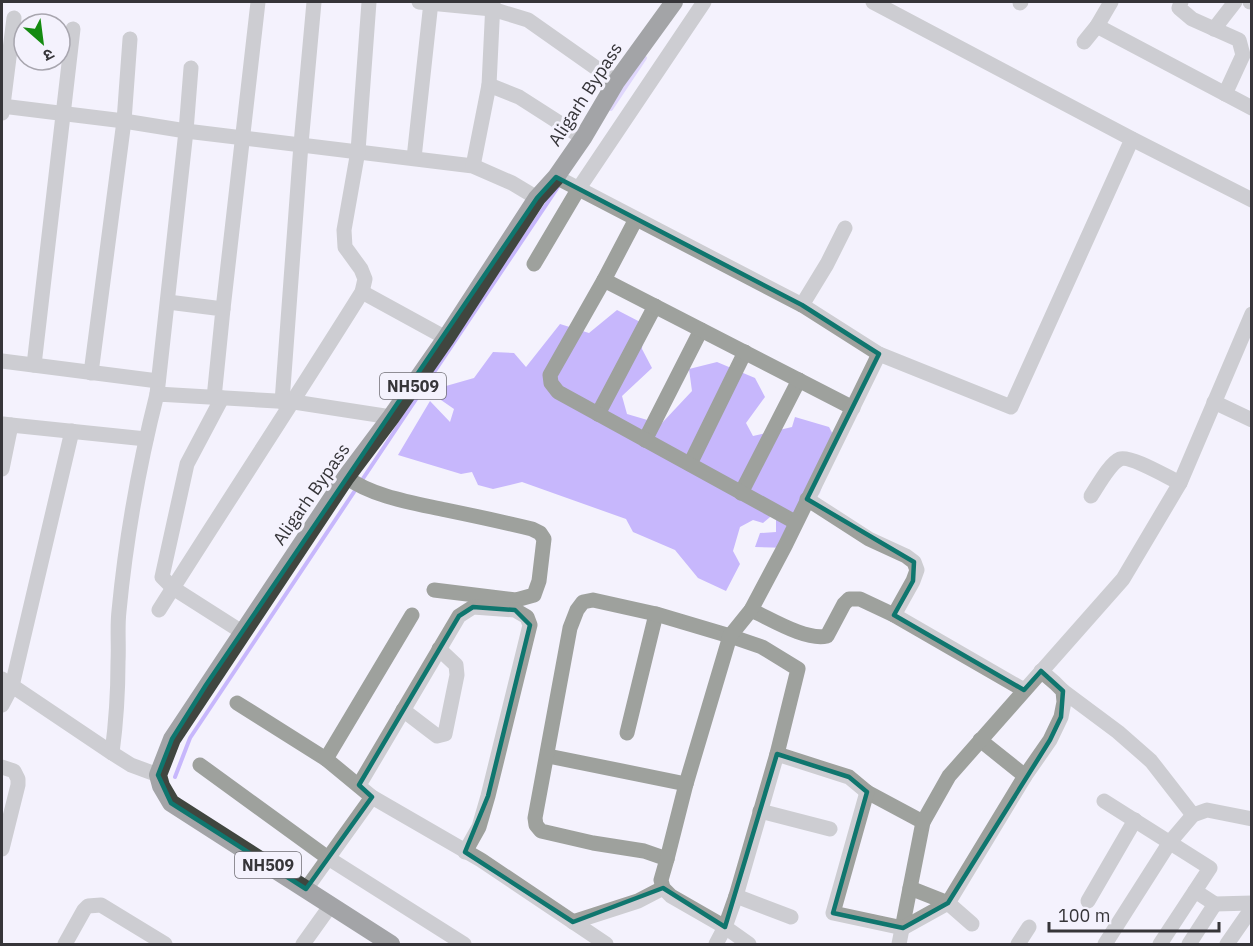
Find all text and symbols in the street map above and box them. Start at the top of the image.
north arrow [12,12,72,72]
street label: Aligarh Bypass [543,38,627,150]
text: उ [40,44,58,67]
road number: NH509 [380,373,446,399]
street label: Aligarh Bypass [267,439,355,549]
road number: NH509 [235,852,301,878]
scale bar [1049,895,1218,933]
text: 100 m [1058,904,1110,927]

